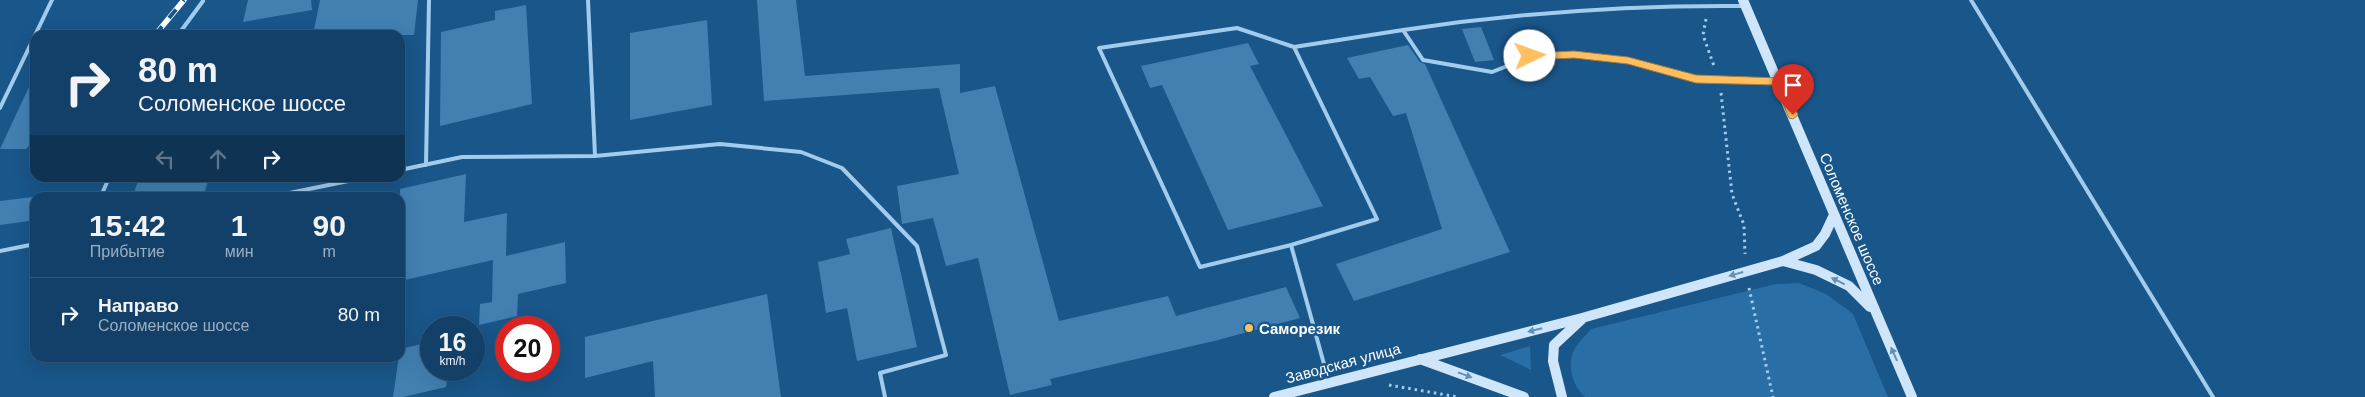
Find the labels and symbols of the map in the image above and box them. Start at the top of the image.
position arrow [1503,29,1555,81]
pin [1772,64,1814,115]
street label: Соломенское шоссе [1816,150,1888,288]
one-way arrow [1728,271,1743,279]
one-way arrow [1831,277,1845,285]
speed limit sign: 20 [495,316,560,381]
place label: Саморезик [1259,320,1341,337]
marker: Саморезик [1243,322,1255,334]
one-way arrow [1528,326,1543,334]
street label: Заводская улица [1284,339,1403,387]
one-way arrow [1889,347,1897,361]
one-way arrow [1457,372,1472,379]

